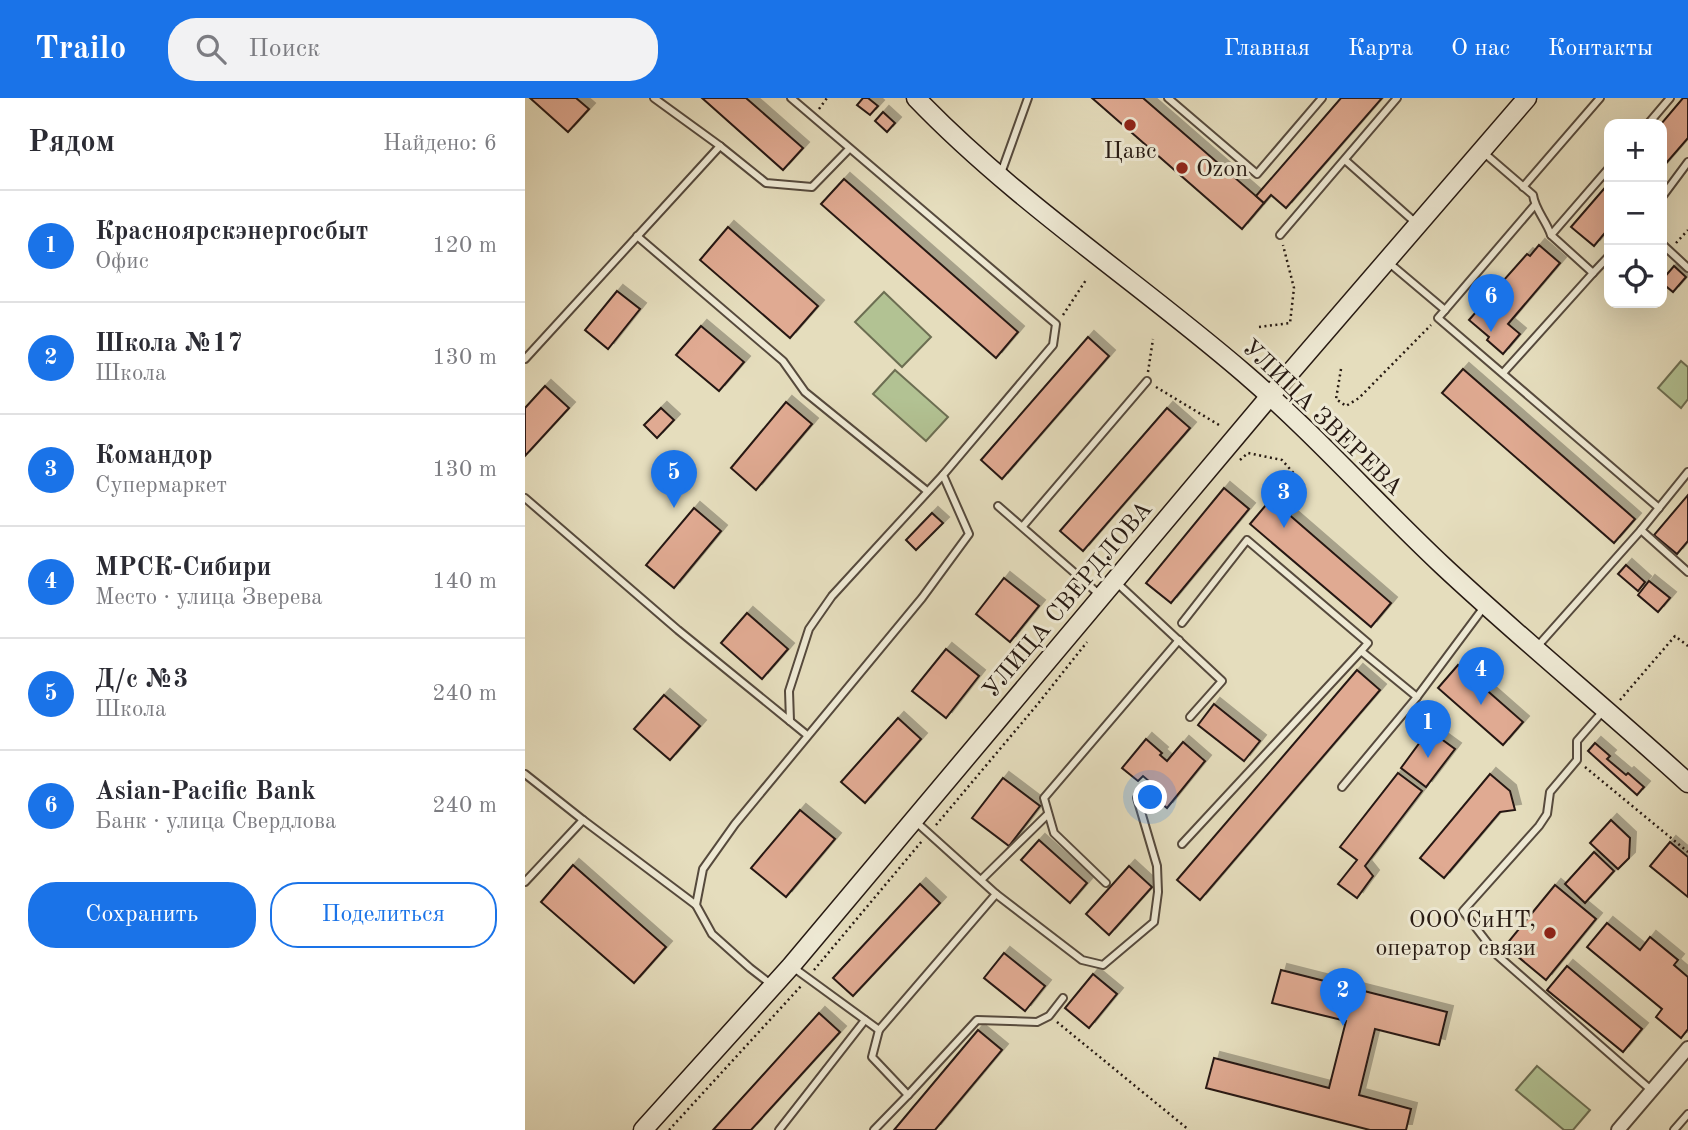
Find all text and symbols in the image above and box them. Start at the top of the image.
search box [168,18,658,81]
icon: search [192,30,230,68]
text: Trailo [35,33,126,66]
text: Поиск [248,36,320,62]
text: Главная [1224,37,1310,61]
text: Карта [1348,37,1413,61]
text: О нас [1451,37,1510,61]
text: Контакты [1548,37,1653,61]
marker: Цавс [1122,117,1138,133]
map controls [1604,119,1667,308]
button: + [1604,119,1667,182]
text: Рядом [28,128,115,158]
text: Найдено: 6 [383,132,497,155]
place label: Цавс [1103,140,1157,164]
place label: Ozon [1196,158,1248,182]
marker: Ozon [1174,160,1190,176]
button: − [1604,182,1667,245]
text: Красноярскэнергосбыт [95,219,368,245]
text: 1 [44,234,58,257]
text: 120 m [432,234,497,257]
button: locate [1604,245,1667,308]
text: Офис [95,250,149,273]
pin: 6 [1468,274,1514,332]
text: Школа №17 [95,331,242,357]
street label: УЛИЦА ЗВЕРЕВА [1237,336,1406,501]
text: 2 [44,346,58,369]
text: 130 m [432,346,497,369]
text: Школа [95,362,166,385]
text: Командор [95,443,213,469]
pin: 5 [651,450,697,508]
text: 3 [44,458,58,481]
text: 130 m [432,458,497,481]
pin: 3 [1261,470,1307,528]
text: Супермаркет [95,474,227,497]
street label: УЛИЦА СВЕРДЛОВА [979,497,1158,703]
text: МРСК-Сибири [95,555,271,581]
text: 4 [44,570,58,593]
text: 140 m [432,570,497,593]
text: Место · улица Зверева [95,586,323,609]
pin: 4 [1458,647,1504,705]
text: Д/с №3 [95,667,188,693]
text: 5 [44,682,58,705]
text: 240 m [432,682,497,705]
text: Школа [95,698,166,721]
pin: 1 [1405,700,1451,758]
text: Asian-Pacific Bank [95,779,316,805]
your location [1133,780,1167,814]
text: 6 [44,794,58,817]
text: 240 m [432,794,497,817]
text: Банк · улица Свердлова [95,810,336,833]
button: Сохранить [28,882,256,948]
button: Поделиться [270,882,497,948]
place label: ООО СиНТ, оператор связи [1375,909,1536,961]
marker: ООО СиНТ, оператор связи [1542,925,1558,941]
pin: 2 [1320,968,1366,1026]

